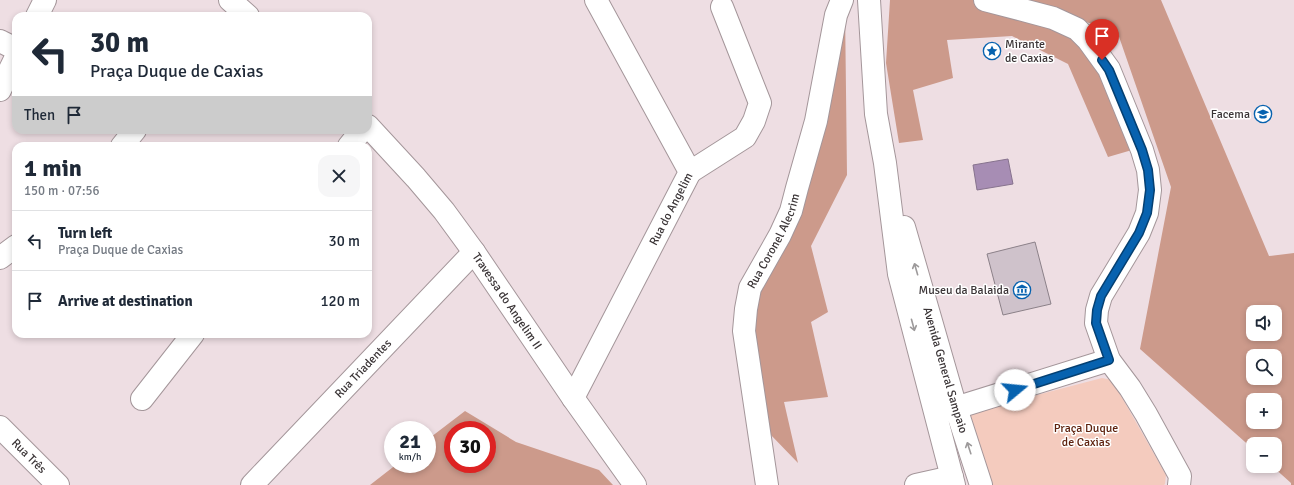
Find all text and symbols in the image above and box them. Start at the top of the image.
pin [1085,19,1119,60]
icon: arrive [1091,25,1113,47]
text: 30 m [90,26,149,60]
icon: left [24,28,76,80]
place label: Mirante de Caxias [1005,37,1053,66]
place icon: Mirante de Caxias [982,41,1002,61]
text: Praça Duque de Caxias [90,60,263,82]
icon: arrive [63,104,85,126]
school or university icon: Facema [1253,104,1273,124]
text: Then [24,106,55,124]
place label: Facema [1211,107,1250,122]
text: 1 min [24,153,82,183]
button: close [318,155,360,197]
street label: Rua do Angelim [646,170,696,248]
text: 150 m · 07:56 [24,183,100,199]
street label: Rua Coronel Alecrim [744,192,803,291]
text: Turn left [58,224,112,242]
icon: left [24,230,46,252]
text: 30 m [329,232,360,250]
text: Praça Duque de Caxias [58,242,183,258]
street label: Travessa do Angelim II [469,250,545,352]
one-way arrow [912,263,919,276]
museum icon: Museu da Balaida [1012,280,1032,300]
place label: Museu da Balaida [919,283,1009,298]
icon: arrive [24,290,46,312]
text: Arrive at destination [58,292,193,310]
text: 120 m [320,292,360,310]
street label: Avenida General Sampaio [920,305,971,435]
map controls [1246,305,1282,473]
button: sound [1246,305,1282,341]
one-way arrow [910,319,917,332]
street label: Rua Triadentes [331,336,395,401]
button: search [1246,349,1282,385]
position arrow [994,369,1036,411]
button: + [1246,393,1282,429]
speed limit sign: 30 [444,421,496,473]
park label: Praça Duque de Caxias [1054,421,1118,450]
text: 21 [399,429,421,454]
street label: Rua Três [8,435,50,477]
button: − [1246,437,1282,473]
one-way arrow [965,441,972,454]
text: km/h [399,451,421,463]

